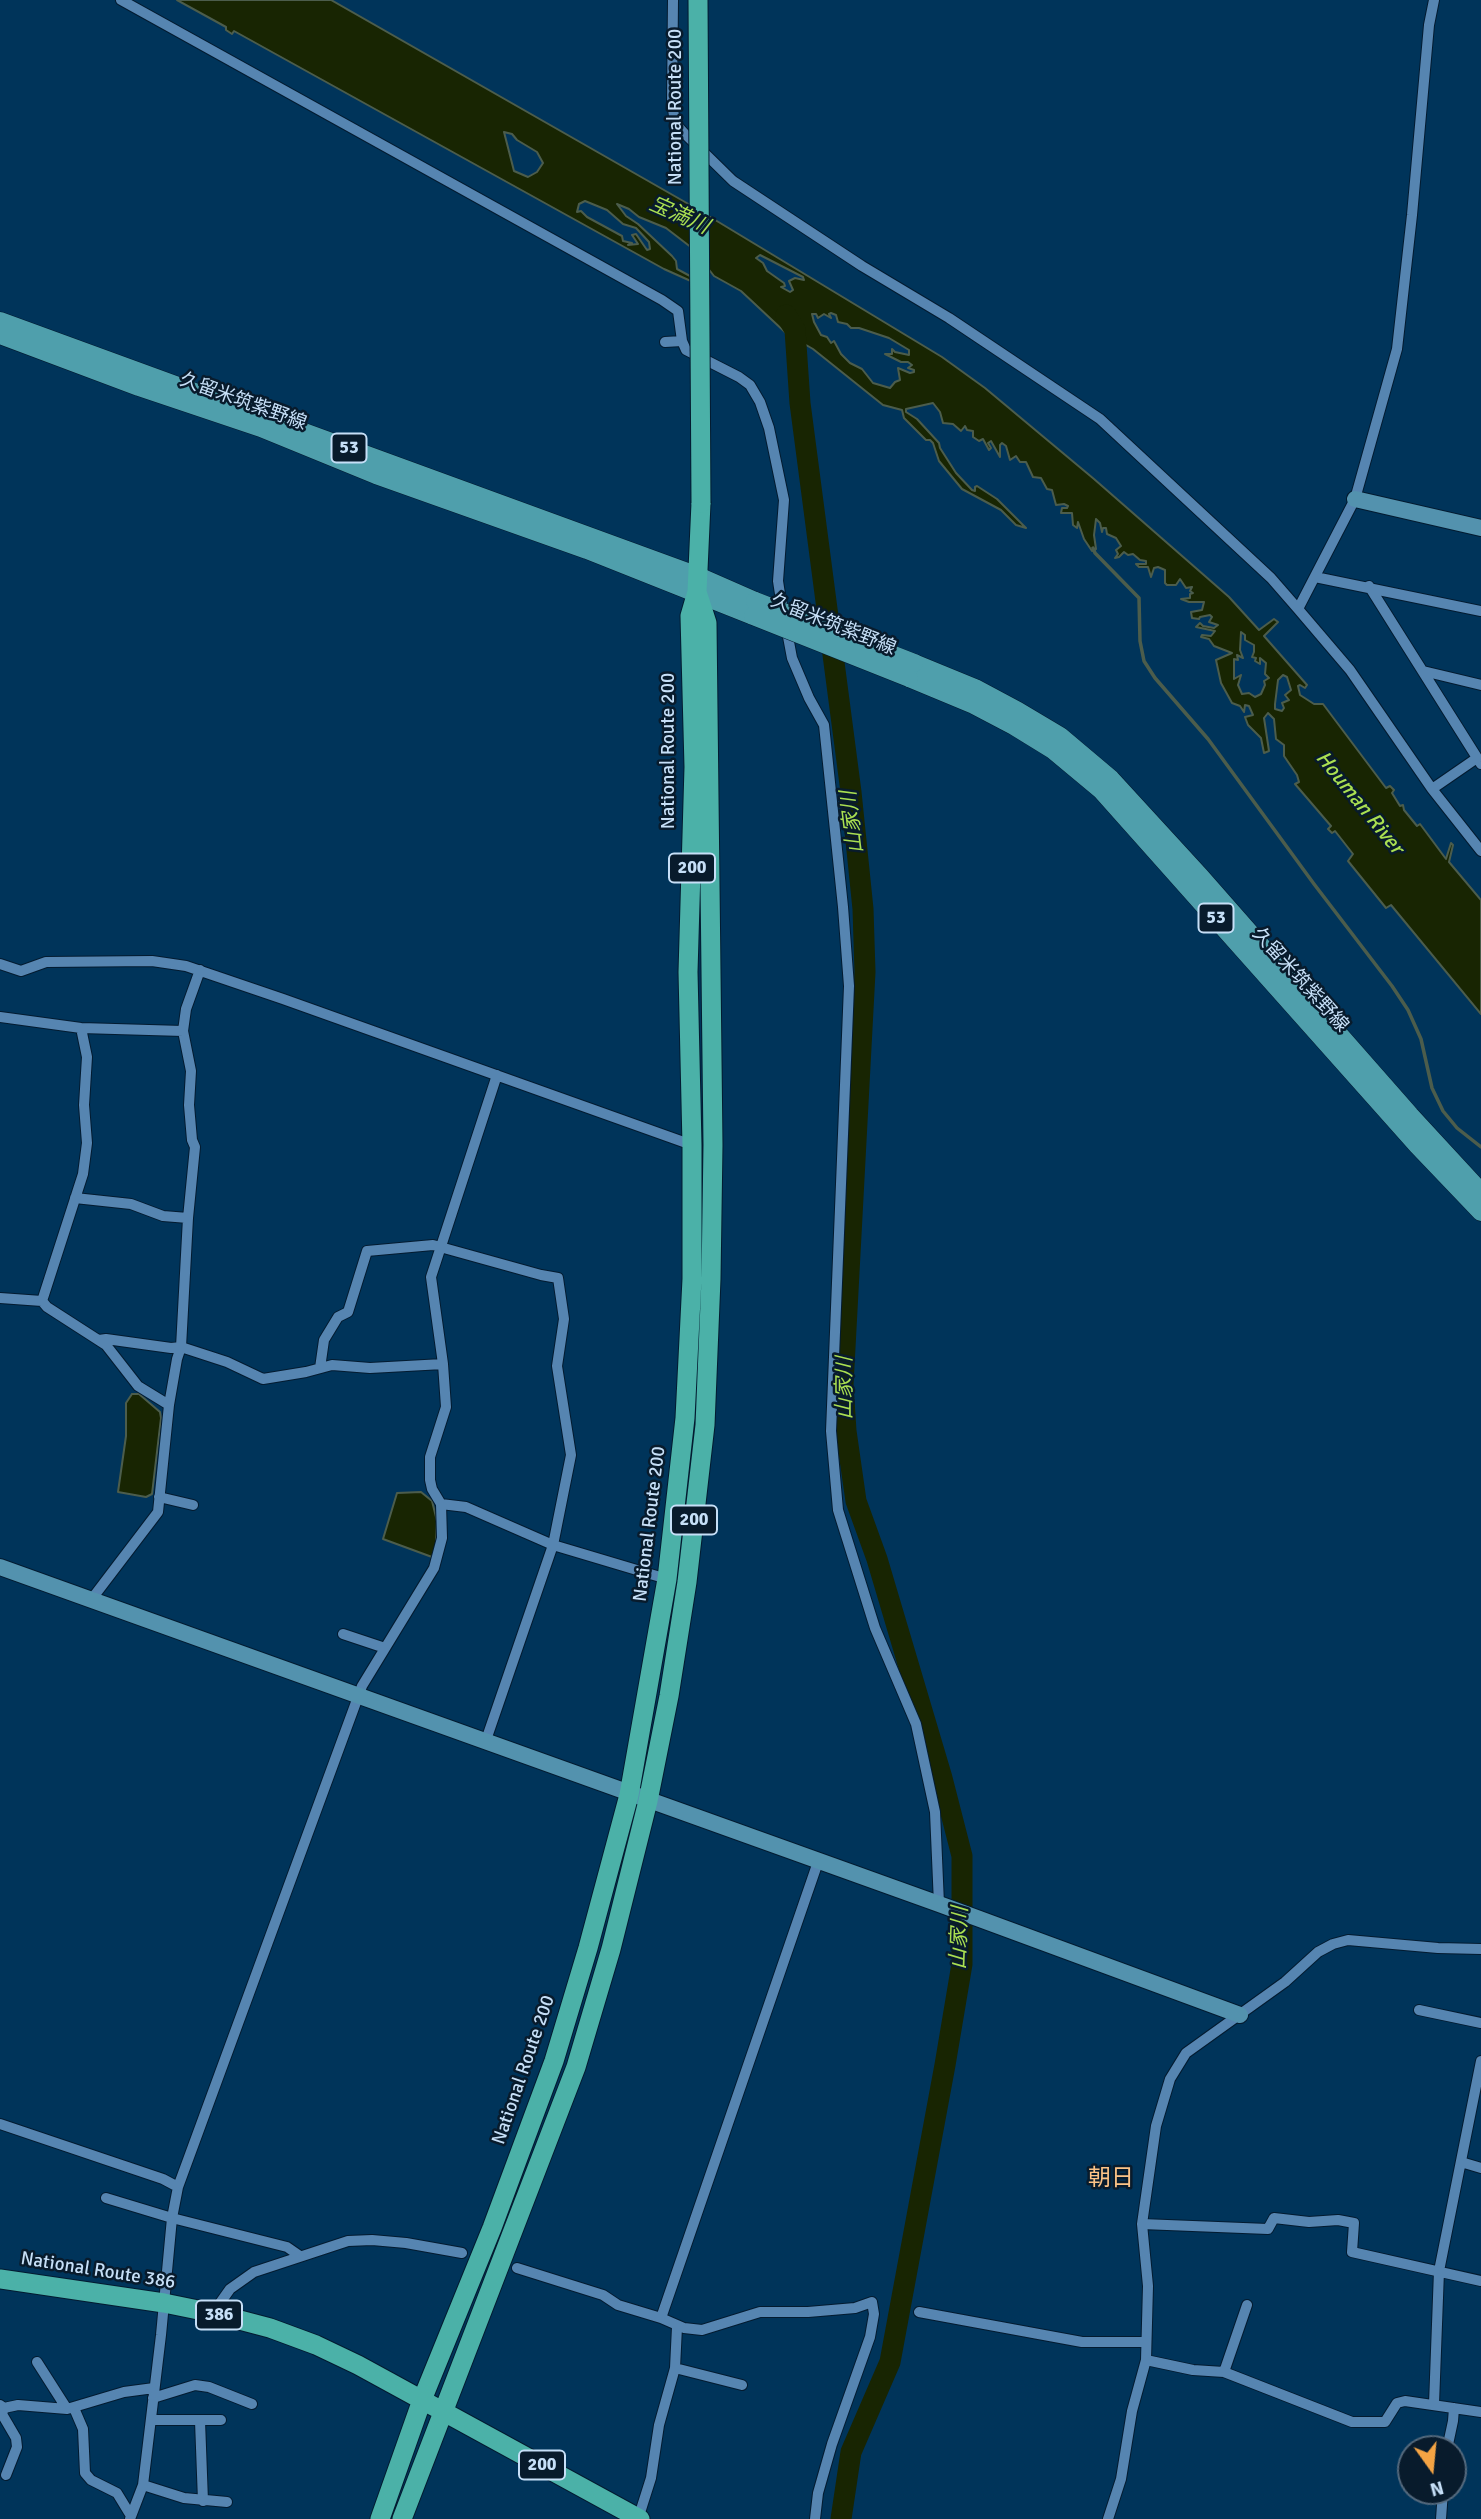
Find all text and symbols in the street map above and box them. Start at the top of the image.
street label: National Route 200 [665,29,687,185]
water label: 宝満川 [645,192,713,240]
street label: 久留米筑紫野線 [177,369,309,435]
road number: 53 [332,434,366,462]
street label: 久留米筑紫野線 [767,590,899,660]
street label: National Route 200 [658,673,680,829]
water label: Houman River [1310,746,1408,860]
water label: 山家川 [837,789,869,855]
road number: 200 [669,854,715,882]
road number: 53 [1198,903,1234,932]
street label: 久留米筑紫野線 [1247,923,1353,1037]
water label: 山家川 [832,1357,858,1419]
street label: National Route 200 [629,1445,671,1603]
road number: 200 [671,1506,717,1534]
water label: 山家川 [946,1906,974,1970]
street label: National Route 200 [488,1992,560,2148]
district label: 朝日 [1088,2165,1134,2193]
street label: National Route 386 [19,2248,177,2294]
road number: 386 [196,2300,242,2330]
north arrow [1397,2435,1467,2505]
road number: 200 [519,2451,565,2480]
text: N [1427,2475,1446,2502]

